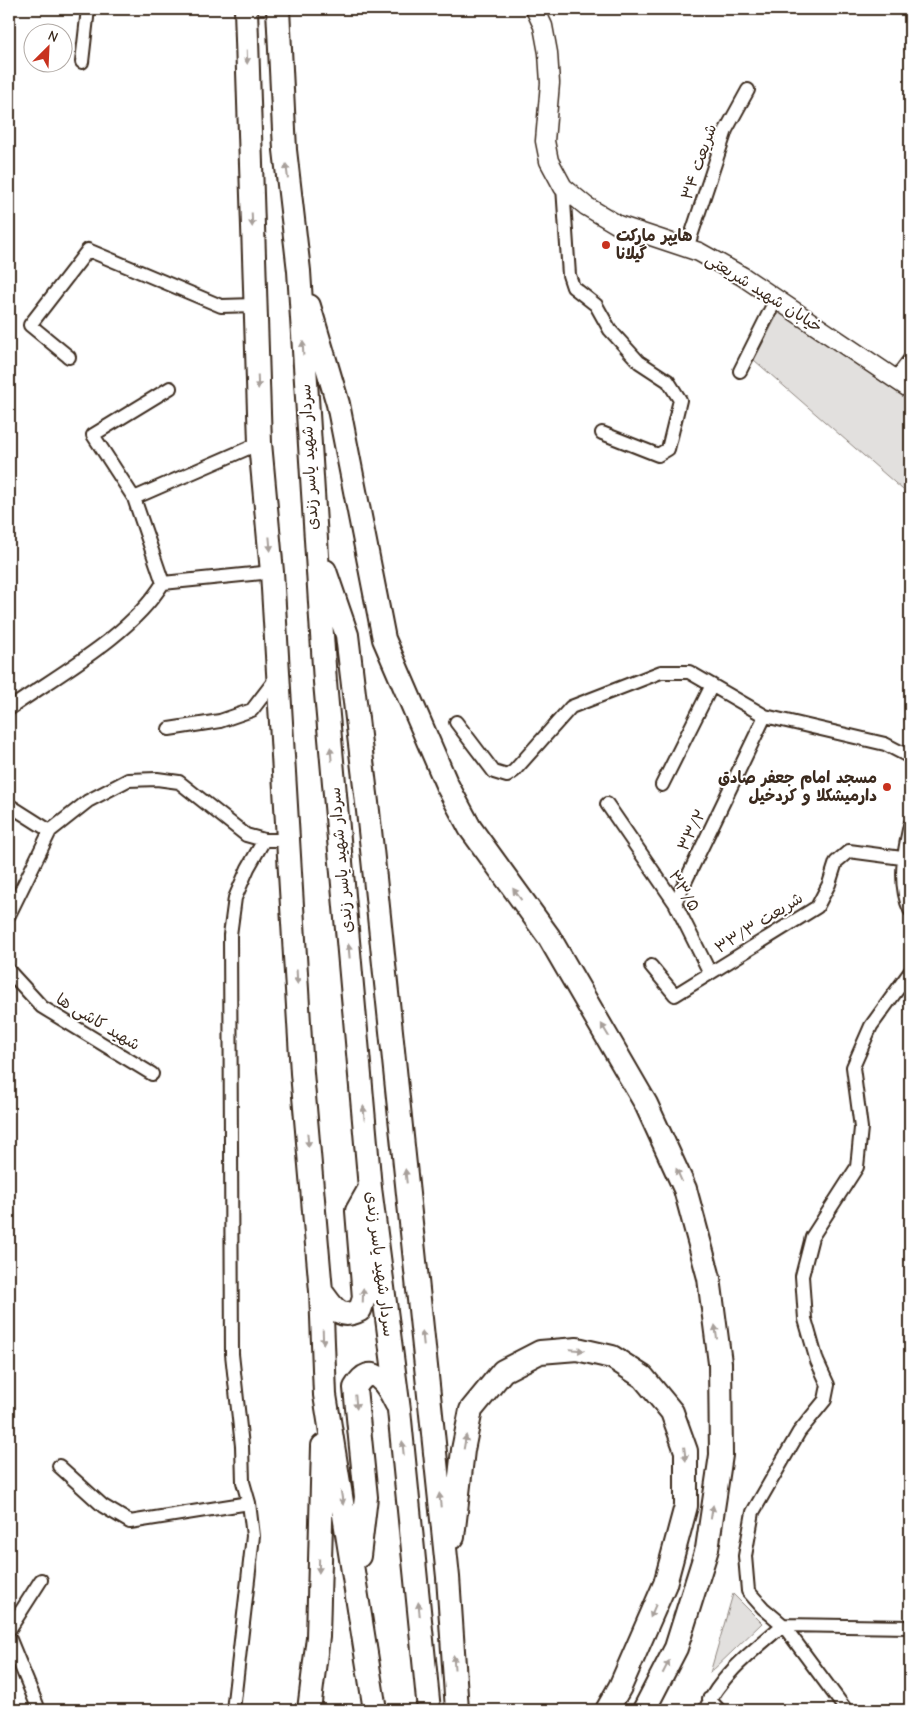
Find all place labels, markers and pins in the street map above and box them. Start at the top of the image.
place label: هایپر مارکت گیلانا [616,227,692,263]
marker: هایپر مارکت گیلانا [600,239,612,251]
place label: مسجد امام جعفر صادق دارمیشکلا و کردخیل [718,769,877,806]
marker: مسجد امام جعفر صادق دارمیشکلا و کردخیل [881,781,893,793]

